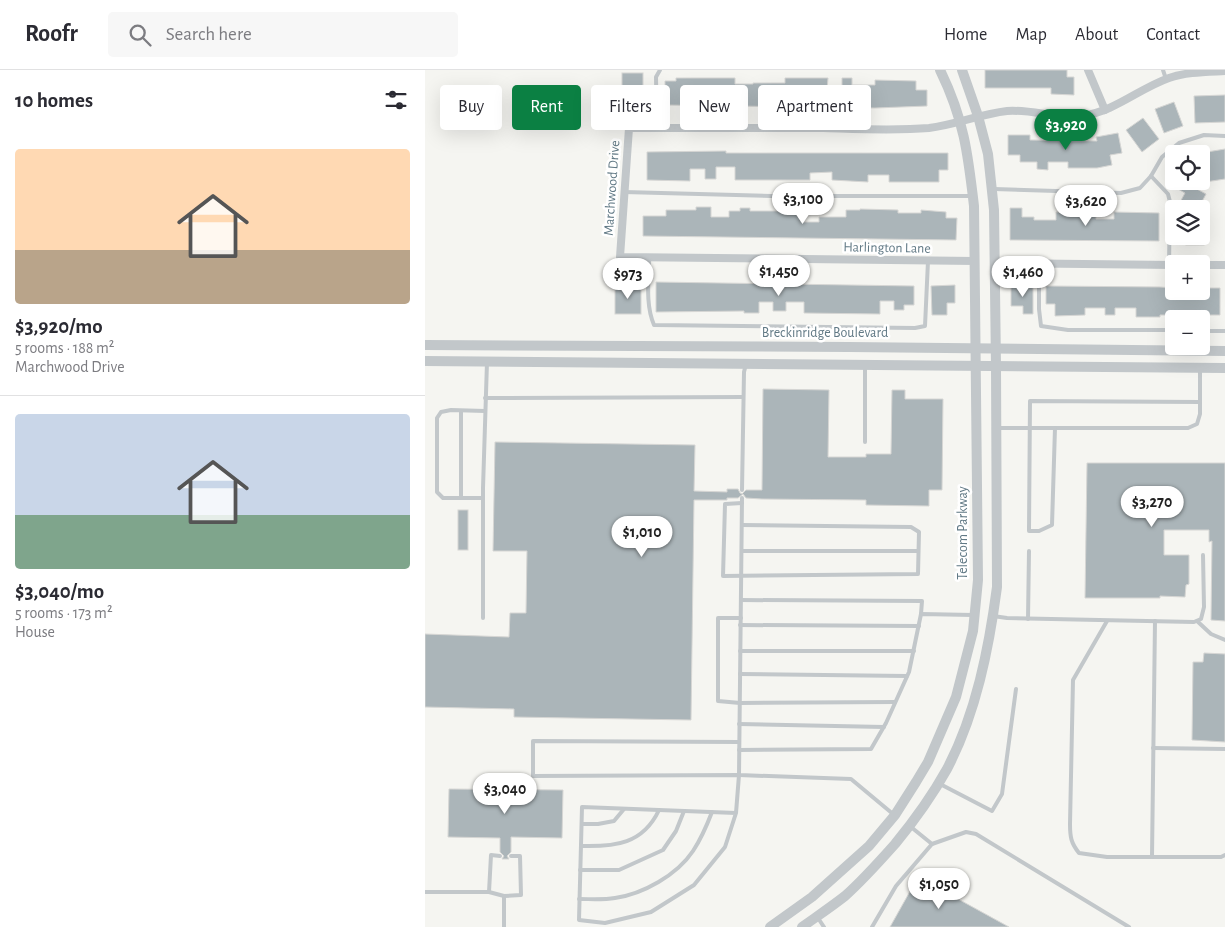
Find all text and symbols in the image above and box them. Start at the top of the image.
search box [108,12,458,57]
icon: search [126,21,154,49]
text: Roofr [25,22,78,46]
text: Search here [166,25,252,44]
text: Home [944,26,987,44]
text: Map [1015,26,1047,44]
text: About [1075,26,1118,44]
text: Contact [1146,26,1200,44]
chip: Buy [440,85,502,130]
chip: Rent [512,85,581,130]
chip: Filters [591,85,670,130]
chip: New [680,85,748,130]
chip: Apartment [758,85,871,130]
icon: filters [382,86,410,114]
text: 10 homes [15,90,93,111]
pin: $3,920 [1025,108,1107,151]
text: $3,920 [1045,117,1087,133]
street label: Marchwood Drive [602,140,622,236]
map controls [1165,145,1210,355]
button: locate [1165,145,1210,190]
icon: home [168,181,258,271]
pin: $3,100 [762,182,844,225]
pin: $3,620 [1045,184,1127,227]
text: $3,100 [783,191,823,207]
text: $3,620 [1065,193,1107,209]
button: layers [1165,200,1210,245]
street label: Harlington Lane [843,240,931,256]
pin: $1,450 [738,254,820,297]
button: + [1165,255,1210,300]
pin: $1,460 [982,256,1064,298]
pin: $973 [598,258,658,300]
text: $1,450 [759,263,799,279]
text: $1,460 [1003,264,1043,280]
text: $973 [614,266,642,282]
button: − [1165,310,1210,355]
text: $3,920/mo [15,316,103,337]
street label: Breckinridge Boulevard [762,326,888,340]
text: 5 rooms · 188 m² [15,340,114,356]
text: Marchwood Drive [15,359,125,375]
icon: home [168,447,258,537]
street label: Telecom Parkway [956,486,970,580]
pin: $3,270 [1111,486,1193,528]
text: $3,270 [1132,494,1172,510]
pin: $1,010 [601,516,683,558]
text: $1,010 [622,524,662,540]
text: $3,040/mo [15,581,104,602]
text: 5 rooms · 173 m² [15,605,113,621]
text: House [15,624,55,640]
pin: $3,040 [464,772,546,815]
text: $3,040 [484,781,526,797]
pin: $1,050 [898,868,980,910]
text: $1,050 [919,876,959,892]

